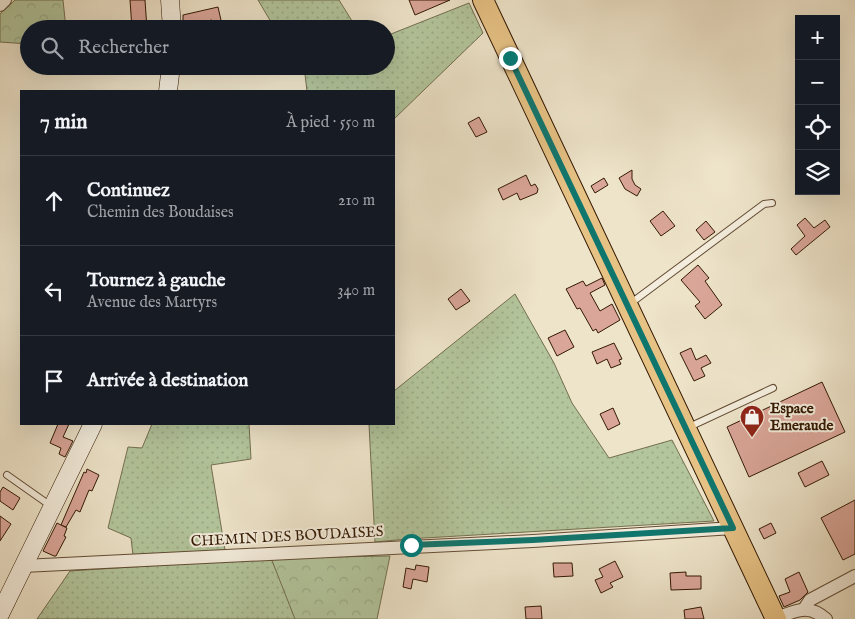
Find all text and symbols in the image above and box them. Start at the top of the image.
map controls [795,15,840,195]
button: + [795,15,840,60]
search box [20,20,395,75]
icon: search [38,34,66,62]
text: Rechercher [78,36,169,60]
route end [499,47,522,70]
button: − [795,60,840,105]
button: locate [795,105,840,150]
text: 7 min [40,109,87,136]
text: À pied · 550 m [286,113,375,133]
button: layers [795,150,840,195]
text: Continuez [87,179,170,203]
icon: ahead [40,187,68,215]
text: 210 m [338,191,375,211]
text: Chemin des Boudaises [87,203,234,223]
text: Tournez à gauche [87,269,226,293]
icon: left [40,277,68,305]
text: 340 m [337,281,375,301]
text: Avenue des Martyrs [87,293,217,313]
icon: arrive [40,367,68,395]
text: Arrivée à destination [87,369,248,393]
place label: Espace Emeraude [770,399,834,435]
shop icon: Espace Emeraude [739,404,765,438]
street label: CHEMIN DES BOUDAISES [190,522,384,551]
route start [400,534,423,557]

